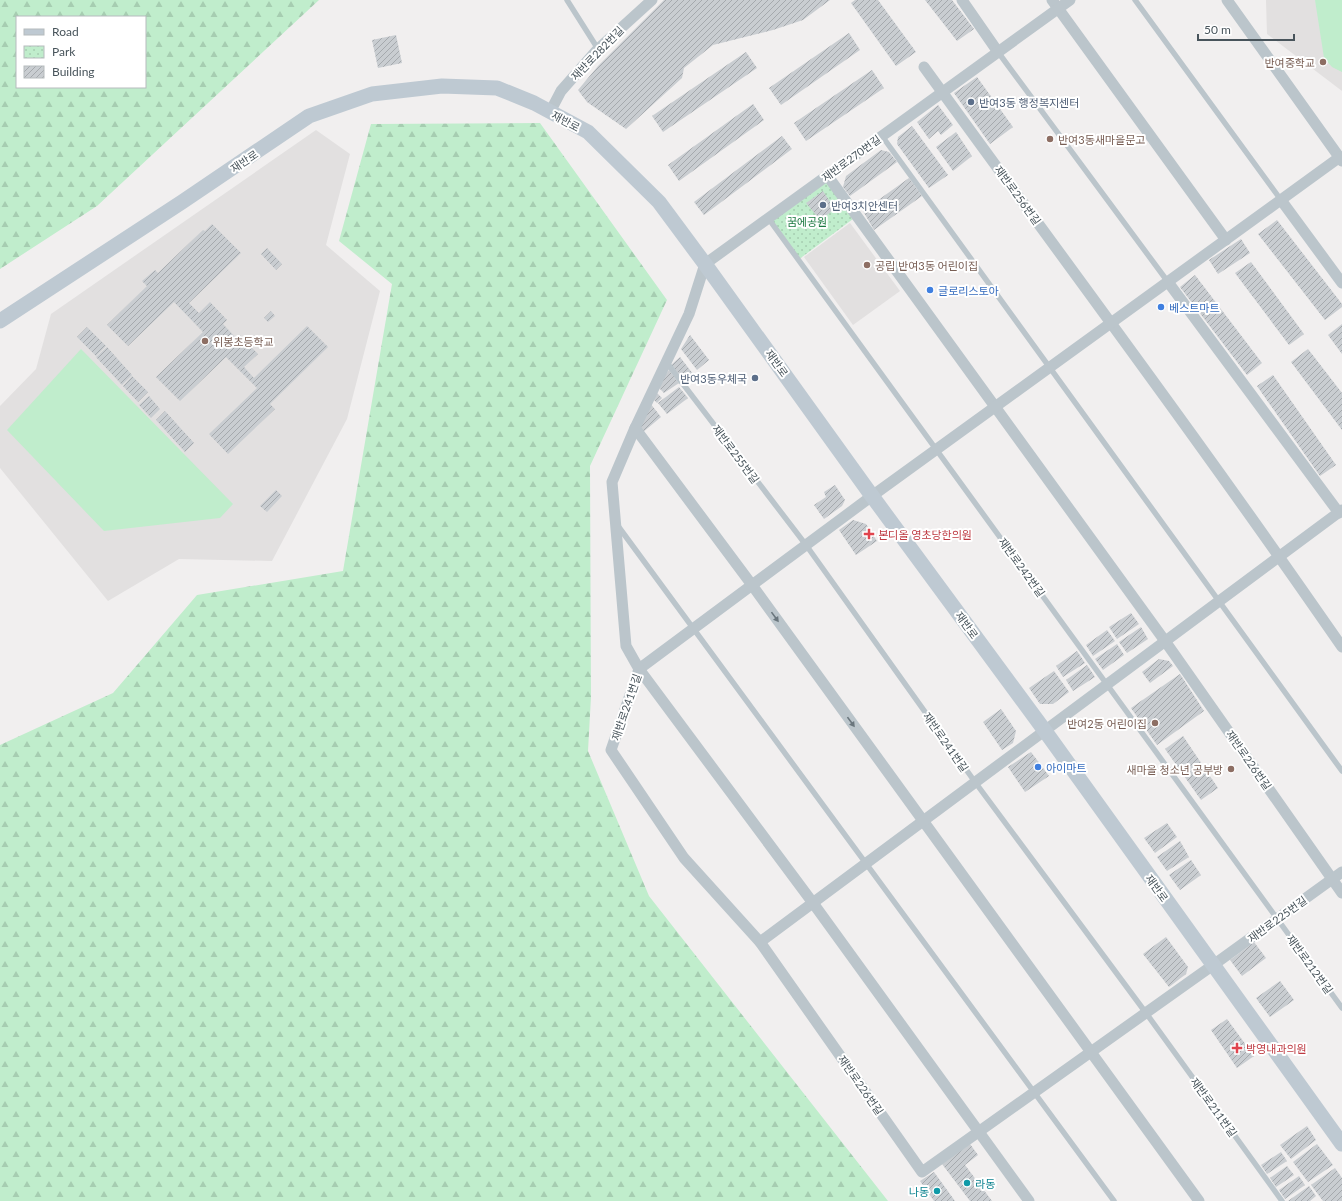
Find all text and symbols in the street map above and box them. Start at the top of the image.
legend [16,16,146,88]
scale bar [1198,16,1294,42]
text: 50 m [1204,22,1231,37]
street label: 재반로282번길 [568,23,626,83]
text: Road [52,24,79,39]
text: Park [52,44,76,59]
place label: 반여중학교 [1264,56,1315,69]
marker: 반여중학교 [1318,57,1328,67]
text: Building [52,64,95,79]
place label: 반여3동 행정복지센터 [979,96,1079,109]
marker: 반여3동 행정복지센터 [966,97,976,107]
street label: 재반로 [550,108,582,134]
street label: 재반로270번길 [819,132,883,184]
place label: 반여3동새마을문고 [1058,133,1145,146]
marker: 반여3동새마을문고 [1045,134,1055,144]
street label: 재반로 [228,147,260,175]
street label: 재반로256번길 [992,163,1044,227]
place label: 반여3치안센터 [831,199,898,212]
marker: 반여3치안센터 [818,200,828,210]
park label: 꿈에공원 [787,215,827,228]
place label: 공립 반여3동 어린이집 [875,259,978,272]
marker: 공립 반여3동 어린이집 [862,260,872,270]
place label: 글로리스토아 [938,284,999,297]
marker: 글로리스토아 [925,285,935,295]
place label: 베스트마트 [1169,301,1220,314]
marker: 베스트마트 [1156,302,1166,312]
place label: 위봉초등학교 [213,335,274,348]
marker: 위봉초등학교 [200,336,210,346]
street label: 재반로 [763,347,791,379]
place label: 반여3동우체국 [680,372,747,385]
marker: 반여3동우체국 [750,373,760,383]
street label: 재반로255번길 [710,422,762,486]
marker: 본디올 영초당한의원 [863,528,875,540]
place label: 본디올 영초당한의원 [878,528,972,541]
street label: 재반로242번길 [996,535,1048,599]
street label: 재반로 [953,609,981,641]
one-way arrow [771,611,779,622]
street label: 재반로241번길 [608,672,644,742]
street label: 재반로241번길 [921,710,971,774]
one-way arrow [847,717,855,727]
place label: 반여2동 어린이집 [1067,717,1147,730]
marker: 반여2동 어린이집 [1150,718,1160,728]
street label: 재반로226번길 [1224,728,1274,792]
place label: 아이마트 [1046,761,1086,774]
marker: 아이마트 [1033,762,1043,772]
place label: 새마을 청소년 공부방 [1126,763,1223,776]
marker: 새마을 청소년 공부방 [1226,764,1236,774]
street label: 재반로 [1143,872,1171,904]
street label: 재반로225번길 [1245,893,1309,945]
street label: 재반로212번길 [1284,932,1336,996]
marker: 박영내과의원 [1231,1042,1243,1054]
place label: 박영내과의원 [1246,1042,1307,1055]
street label: 재반로226번길 [836,1053,886,1117]
street label: 재반로211번길 [1188,1075,1240,1139]
place label: 라동 [975,1177,995,1190]
marker: 라동 [962,1178,972,1188]
place label: 나동 [909,1185,929,1198]
marker: 나동 [932,1186,942,1196]

